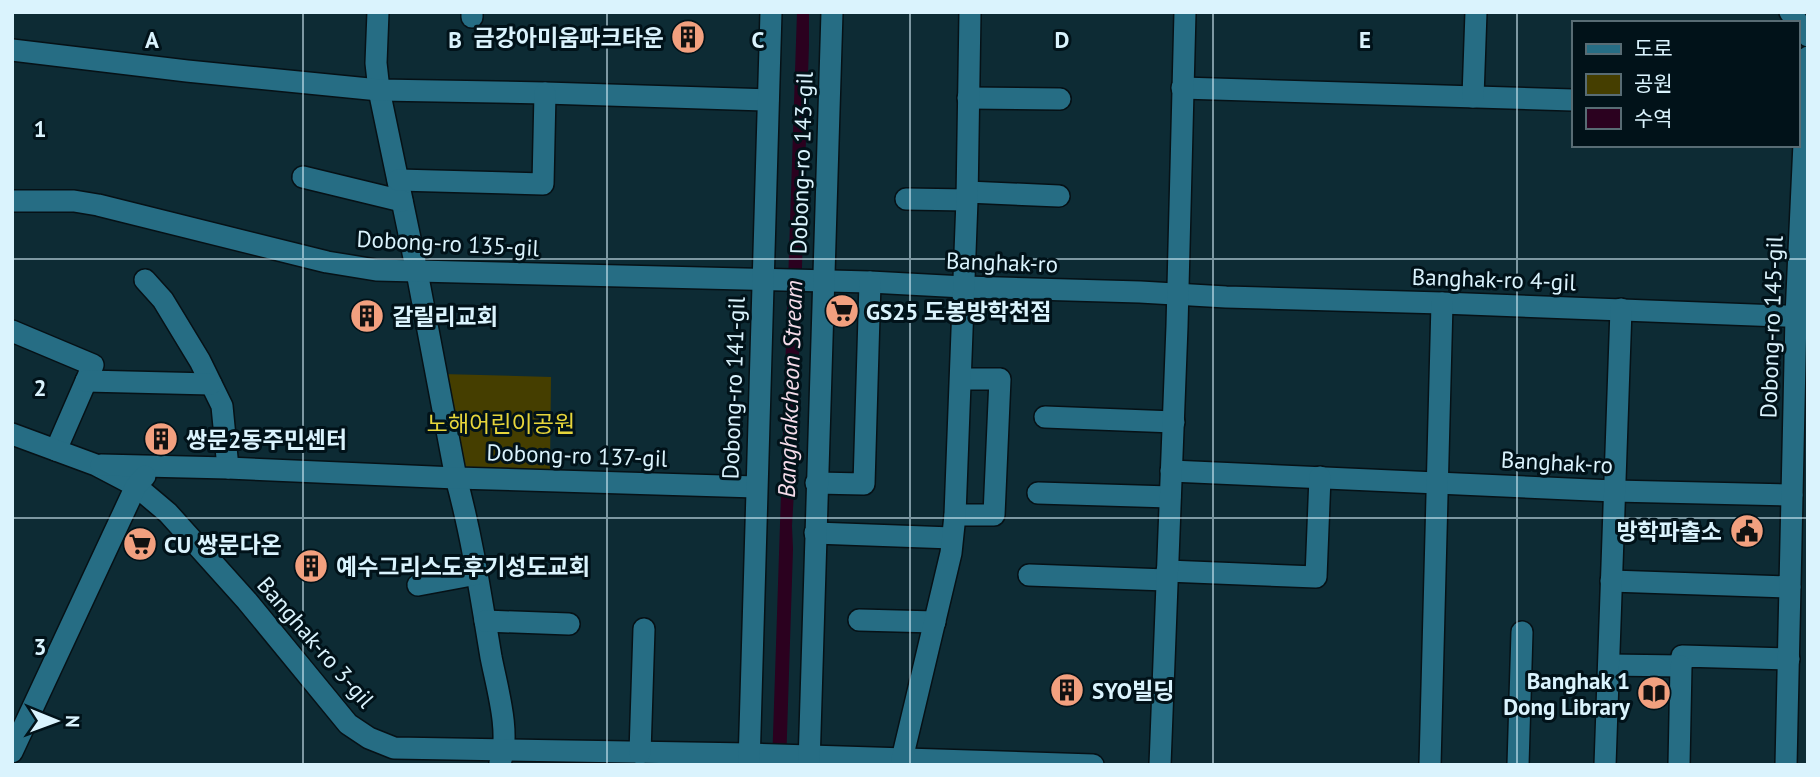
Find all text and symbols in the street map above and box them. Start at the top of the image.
building icon: 금강아미움파크타운 [669,18,707,56]
legend [1572,21,1799,147]
place label: 금강아미움파크타운 [474,23,664,52]
text: A [145,25,159,54]
text: B [448,25,462,54]
text: C [752,25,765,54]
text: D [1055,25,1069,54]
text: E [1359,25,1371,54]
text: 도로 [1634,35,1673,62]
text: 공원 [1634,70,1673,97]
street label: Dobong-ro 143-gil [783,71,819,255]
text: 수역 [1634,105,1673,132]
text: 1 [33,114,47,143]
street label: Dobong-ro 135-gil [356,224,540,262]
street label: Dobong-ro 145-gil [1753,235,1789,419]
street label: Banghak-ro [945,246,1059,278]
street label: Banghak-ro 4-gil [1411,262,1577,296]
water label: Banghakcheon Stream [771,280,809,498]
supermarket icon: GS25 도봉방학천점 [823,292,861,330]
street label: Dobong-ro 141-gil [715,296,751,480]
building icon: 갈릴리교회 [348,297,386,335]
place label: GS25 도봉방학천점 [866,297,1051,326]
place label: 갈릴리교회 [392,302,498,331]
text: 2 [33,373,47,402]
park label: 노해어린이공원 [427,409,575,438]
building icon: 쌍문2동주민센터 [142,420,180,458]
place label: 쌍문2동주민센터 [186,425,347,454]
street label: Dobong-ro 137-gil [486,437,668,473]
street label: Banghak-ro [1500,445,1614,479]
public building icon: 방학파출소 [1728,512,1766,550]
place label: 방학파출소 [1616,517,1722,546]
supermarket icon: CU 쌍문다온 [121,525,159,563]
place label: CU 쌍문다온 [164,530,282,559]
building icon: 예수그리스도후기성도교회 [292,547,330,585]
place label: 예수그리스도후기성도교회 [336,552,590,581]
street label: Banghak-ro 3-gil [251,570,381,714]
text: 3 [33,632,47,661]
place label: Banghak 1 Dong Library [1503,666,1631,721]
building icon: SYO빌딩 [1048,671,1086,709]
library icon: Banghak 1 Dong Library [1635,674,1673,712]
place label: SYO빌딩 [1092,676,1174,705]
north arrow [21,686,91,756]
text: N [61,715,85,728]

